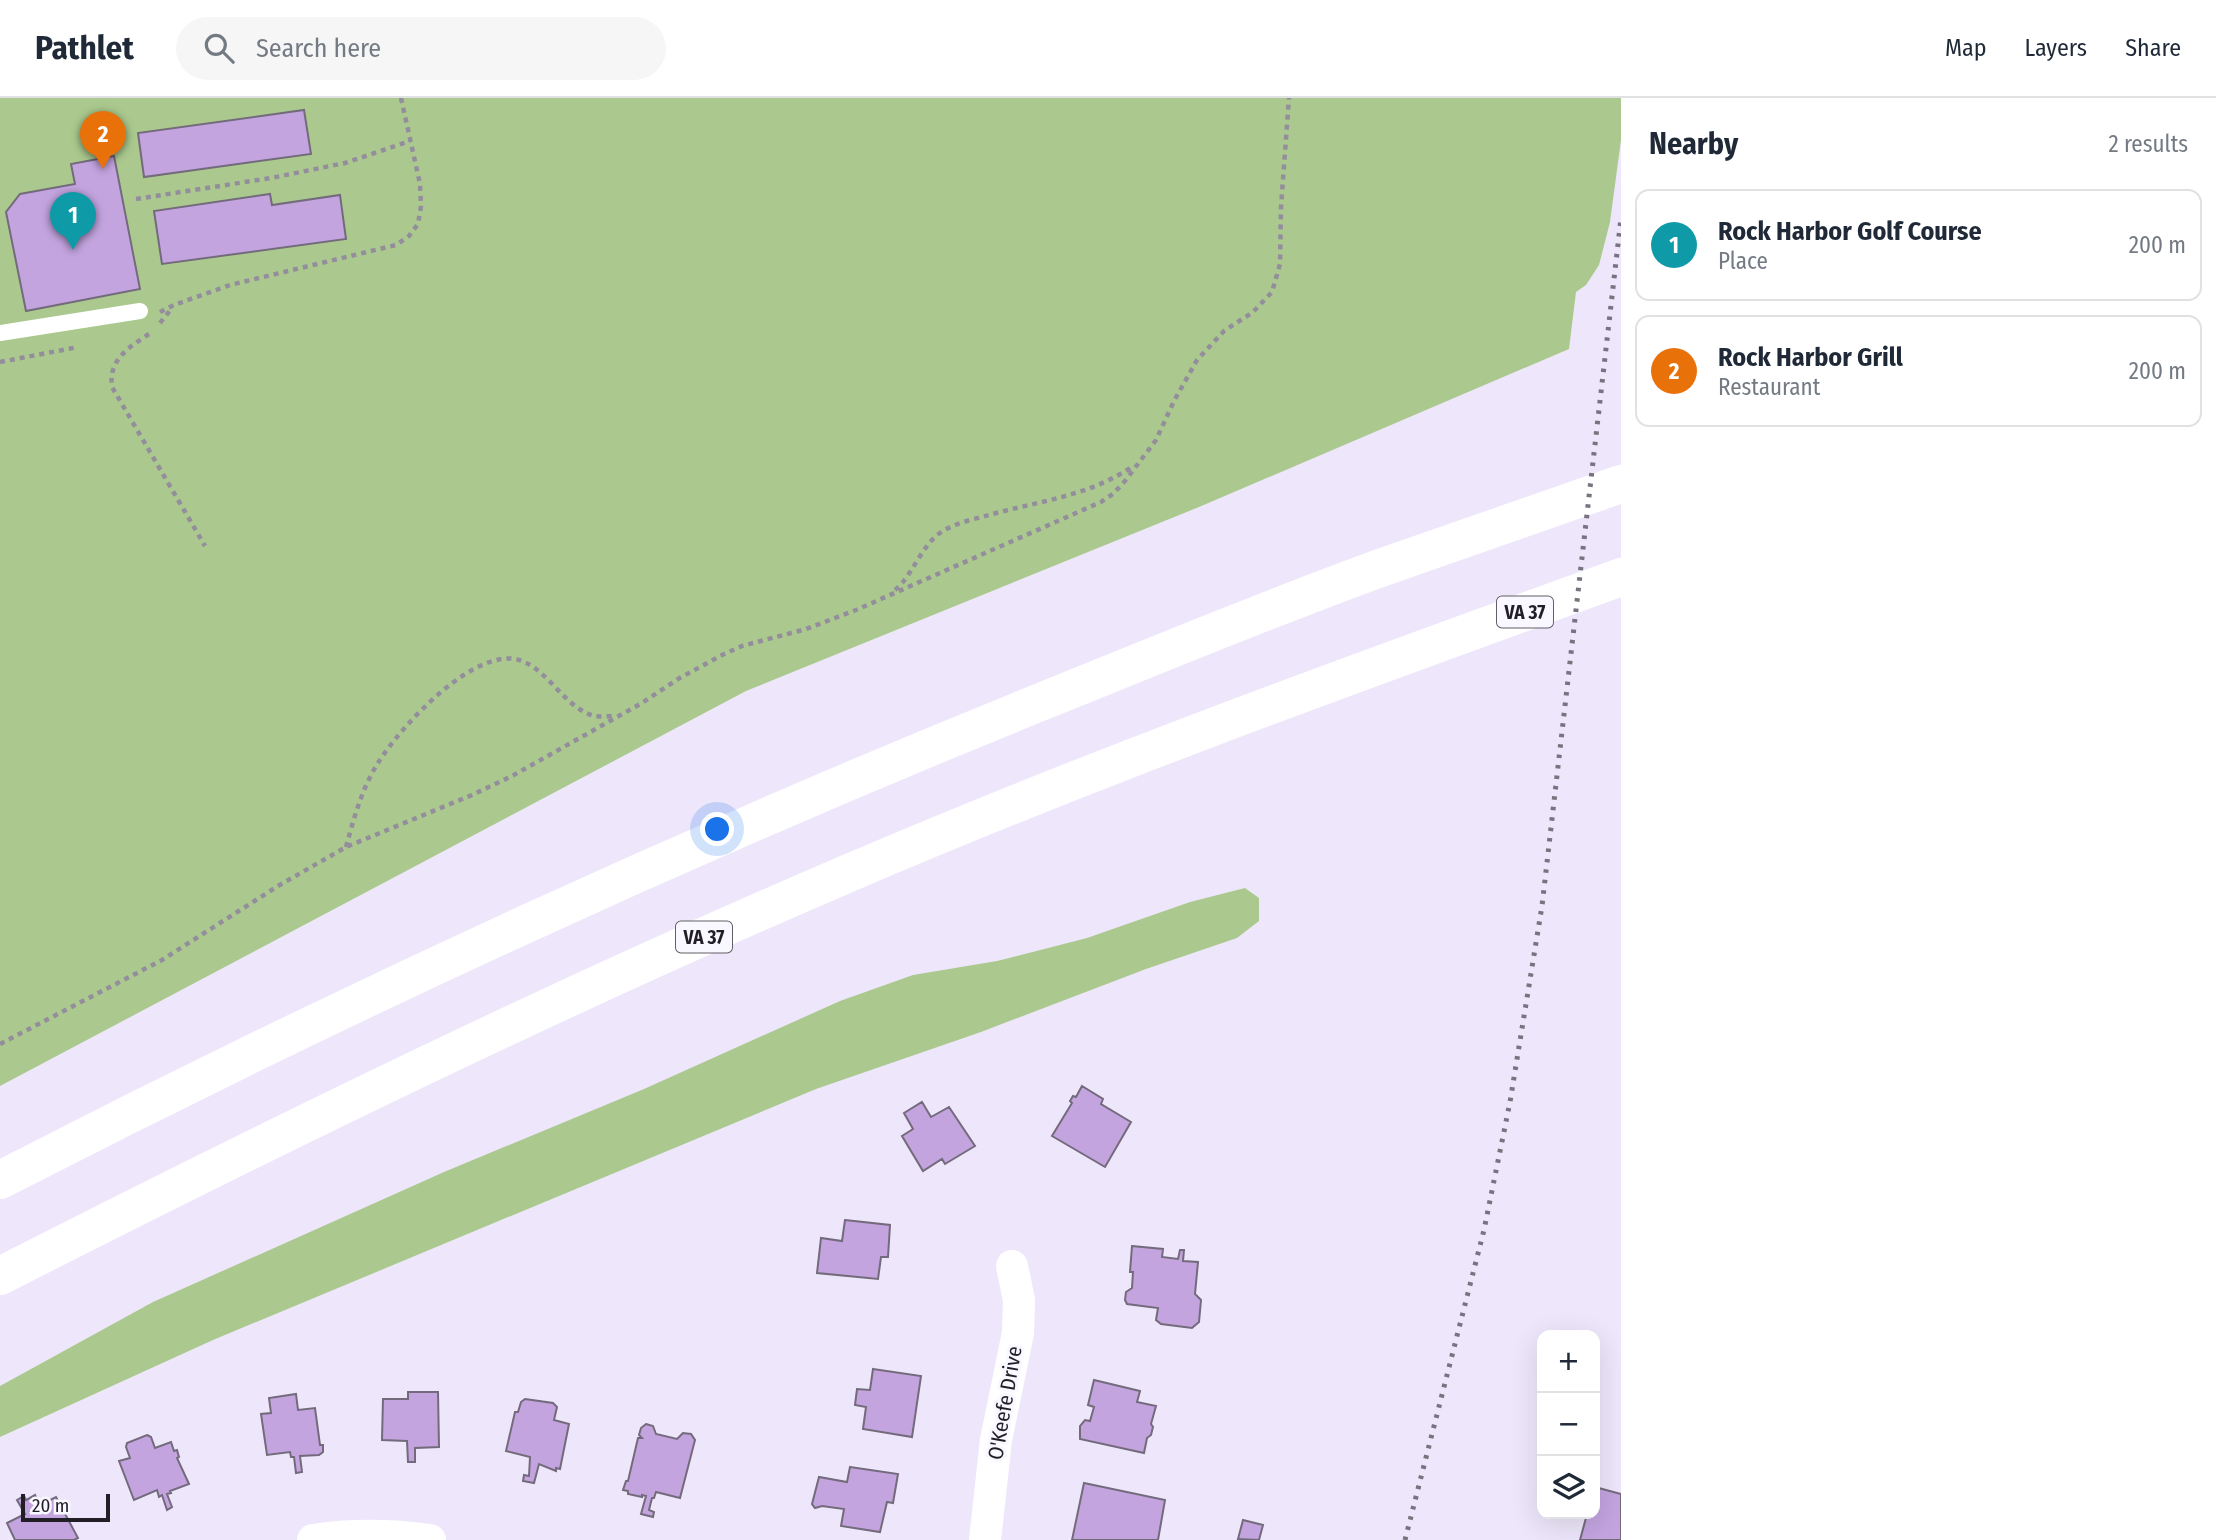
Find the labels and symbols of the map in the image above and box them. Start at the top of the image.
pin: 2 [80,111,126,169]
pin: 1 [50,192,96,250]
road number: VA 37 [1497,597,1553,628]
your location [700,812,734,846]
road number: VA 37 [676,922,732,952]
street label: O'Keefe Drive [982,1344,1028,1462]
scale bar [21,1491,110,1523]

